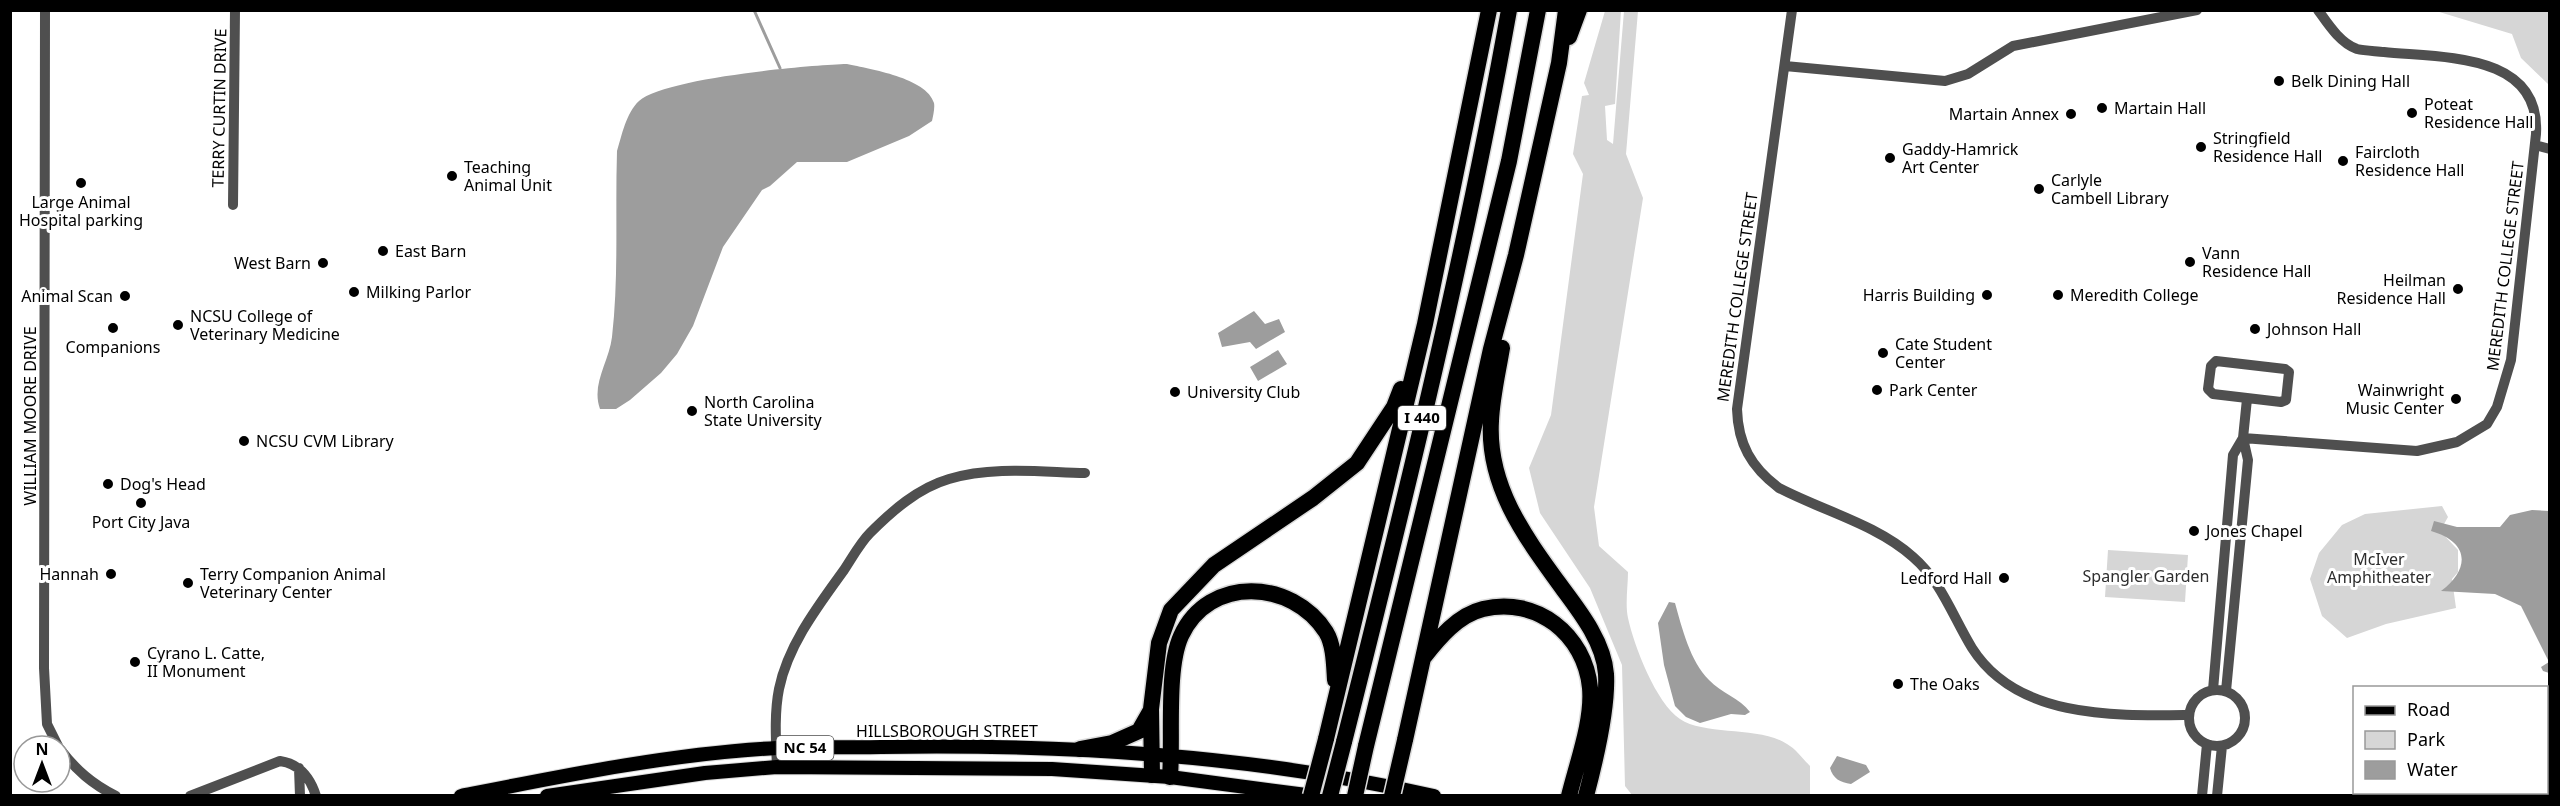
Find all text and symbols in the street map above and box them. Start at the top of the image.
street label: TERRY CURTIN DRIVE [207,28,231,188]
place label: Belk Dining Hall [2291,70,2410,92]
marker: Belk Dining Hall [2272,74,2286,88]
place label: Poteat Residence Hall [2424,93,2533,133]
place label: Martain Hall [2114,97,2206,119]
marker: Martain Hall [2095,101,2109,115]
place label: Martain Annex [1949,103,2060,125]
marker: Poteat Residence Hall [2405,106,2419,120]
marker: Martain Annex [2064,107,2078,121]
place label: Stringfield Residence Hall [2213,127,2322,167]
place label: Gaddy-Hamrick Art Center [1902,138,2019,178]
marker: Stringfield Residence Hall [2194,140,2208,154]
place label: Faircloth Residence Hall [2355,141,2464,181]
marker: Gaddy-Hamrick Art Center [1883,151,1897,165]
marker: Faircloth Residence Hall [2336,154,2350,168]
place label: Teaching Animal Unit [464,156,552,196]
street label: MEREDITH COLLEGE STREET [2481,160,2529,372]
marker: Teaching Animal Unit [445,169,459,183]
place label: Carlyle Cambell Library [2051,169,2170,209]
marker: Large Animal Hospital parking [74,176,88,190]
marker: Carlyle Cambell Library [2032,182,2046,196]
place label: Large Animal Hospital parking [19,191,143,231]
street label: MEREDITH COLLEGE STREET [1711,191,1763,403]
place label: East Barn [395,240,466,262]
place label: Vann Residence Hall [2202,242,2311,282]
marker: East Barn [376,244,390,258]
place label: West Barn [234,252,311,274]
marker: Vann Residence Hall [2183,255,2197,269]
marker: West Barn [316,256,330,270]
place label: Heilman Residence Hall [2337,269,2446,309]
place label: Milking Parlor [366,281,471,303]
marker: Heilman Residence Hall [2451,282,2465,296]
place label: Harris Building [1863,284,1975,306]
place label: Meredith College [2070,284,2199,306]
place label: Animal Scan [21,285,113,307]
marker: Milking Parlor [347,285,361,299]
marker: Harris Building [1980,288,1994,302]
marker: Meredith College [2051,288,2065,302]
marker: Animal Scan [118,289,132,303]
place label: NCSU College of Veterinary Medicine [190,305,340,345]
marker: NCSU College of Veterinary Medicine [171,318,185,332]
place label: Johnson Hall [2265,318,2361,340]
marker: Companions [106,321,120,335]
marker: Johnson Hall [2248,322,2262,336]
street label: WILLIAM MOORE DRIVE [19,326,41,506]
place label: Cate Student Center [1895,333,1992,373]
place label: Companions [66,336,160,358]
marker: Cate Student Center [1876,346,1890,360]
place label: Park Center [1889,379,1978,401]
place label: Wainwright Music Center [2346,379,2444,419]
place label: University Club [1187,381,1300,403]
marker: Park Center [1870,383,1884,397]
marker: University Club [1168,385,1182,399]
place label: North Carolina State University [704,391,823,431]
marker: Wainwright Music Center [2449,392,2463,406]
marker: North Carolina State University [685,404,699,418]
road number: I 440 [1398,406,1446,430]
place label: NCSU CVM Library [256,430,395,452]
marker: NCSU CVM Library [237,434,251,448]
place label: Dog's Head [120,473,206,495]
marker: Dog's Head [101,477,115,491]
marker: Port City Java [134,496,148,510]
place label: Port City Java [92,511,190,533]
place label: Jones Chapel [2204,520,2303,542]
marker: Jones Chapel [2187,524,2201,538]
park label: McIver Amphitheater [2327,548,2431,588]
place label: Hannah [40,563,99,585]
place label: Terry Companion Animal Veterinary Center [200,563,386,603]
park label: Spangler Garden [2083,565,2209,587]
marker: Hannah [104,567,118,581]
place label: Ledford Hall [1900,567,1992,589]
marker: Ledford Hall [1997,571,2011,585]
marker: Terry Companion Animal Veterinary Center [181,576,195,590]
place label: Cyrano L. Catte, II Monument [147,642,265,682]
marker: Cyrano L. Catte, II Monument [128,655,142,669]
place label: The Oaks [1910,673,1980,695]
marker: The Oaks [1891,677,1905,691]
legend [2353,686,2548,794]
text: Road [2407,697,2450,721]
street label: HILLSBOROUGH STREET [856,720,1038,742]
text: Park [2407,727,2445,751]
north arrow [12,734,72,794]
road number: NC 54 [776,736,834,760]
text: N [35,738,49,760]
text: Water [2407,757,2458,781]

